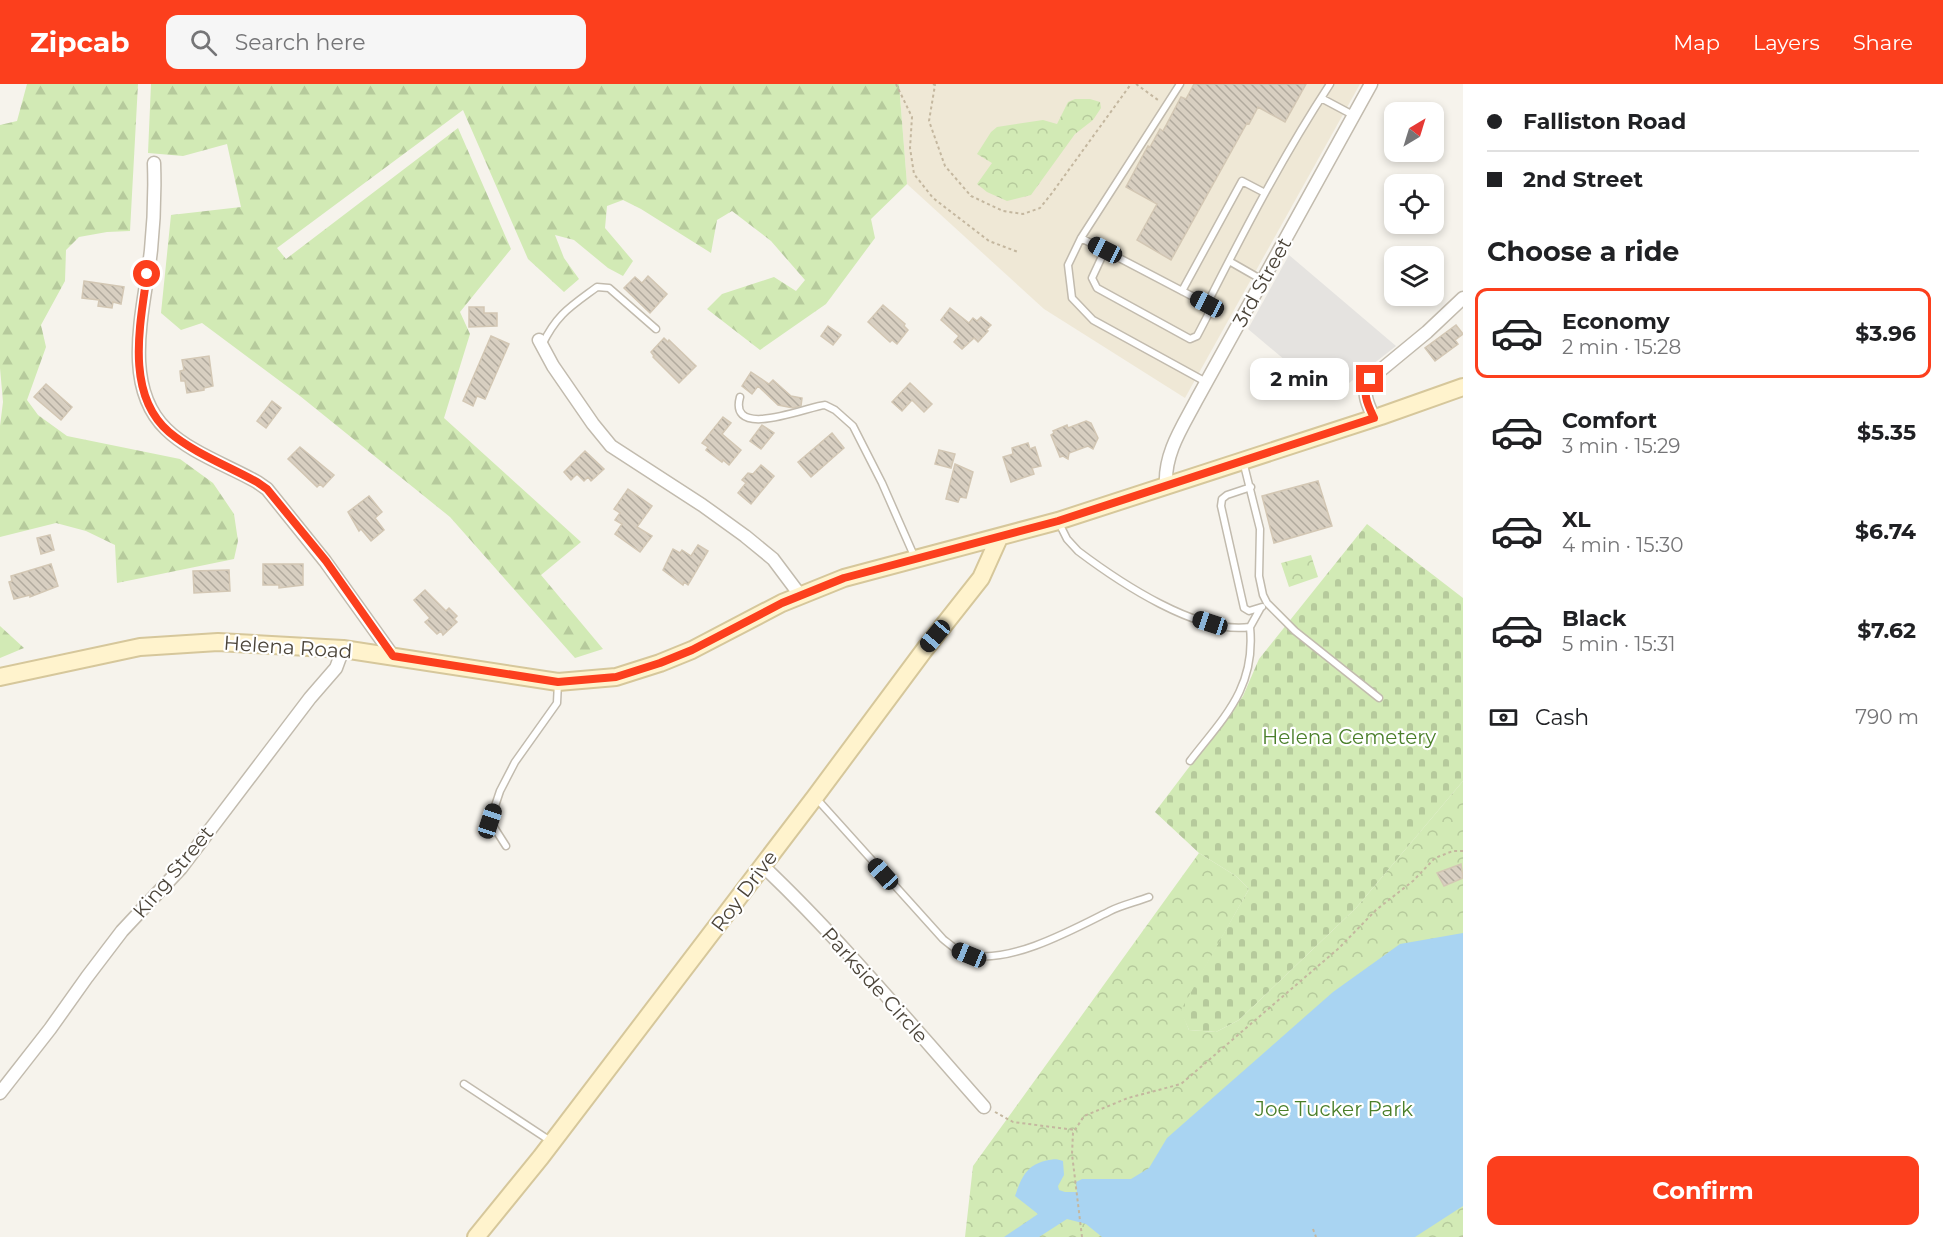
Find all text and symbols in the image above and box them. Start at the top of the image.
search box [166,15,586,69]
text: Zipcab [30,25,130,59]
icon: search [187,26,220,59]
text: Search here [235,29,366,56]
text: Map [1673,30,1720,55]
text: Layers [1753,30,1820,55]
text: Share [1853,30,1913,55]
north arrow [1384,102,1444,162]
map controls [1384,102,1444,306]
text: Falliston Road [1523,108,1686,135]
text: 2nd Street [1523,166,1643,193]
button: locate [1384,174,1444,234]
street label: 3rd Street [1228,233,1296,331]
car [1085,234,1125,266]
text: Choose a ride [1487,235,1679,268]
button: layers [1384,246,1444,306]
route start [133,260,160,287]
car [1187,288,1227,320]
icon: car [1490,306,1544,360]
text: Economy [1562,308,1670,335]
text: $3.96 [1855,320,1916,347]
text: 2 min · 15:28 [1562,335,1681,359]
callout: 2 min [1250,358,1349,400]
route end [1356,365,1383,392]
text: 2 min [1270,367,1329,391]
icon: car [1490,405,1544,459]
text: Comfort [1562,407,1657,434]
text: $5.35 [1857,419,1916,446]
text: 3 min · 15:29 [1562,434,1680,458]
icon: car [1490,504,1544,558]
text: XL [1562,506,1591,533]
text: $6.74 [1855,518,1916,545]
text: 4 min · 15:30 [1562,533,1683,557]
icon: car [1490,603,1544,657]
text: Black [1562,605,1626,632]
car [1190,609,1230,637]
car [917,616,953,656]
text: $7.62 [1857,617,1916,644]
street label: Helena Road [223,631,353,663]
text: 5 min · 15:31 [1562,632,1675,656]
icon: cash [1487,701,1520,734]
text: Cash [1535,704,1589,731]
text: 790 m [1855,705,1919,729]
park label: Helena Cemetery [1262,725,1436,749]
car [476,801,504,841]
street label: King Street [128,821,218,923]
street label: Roy Drive [706,846,782,936]
car [864,855,902,893]
street label: Parkside Circle [817,922,933,1048]
car [949,940,989,970]
park label: Joe Tucker Park [1254,1097,1413,1121]
button: Confirm [1487,1156,1919,1225]

